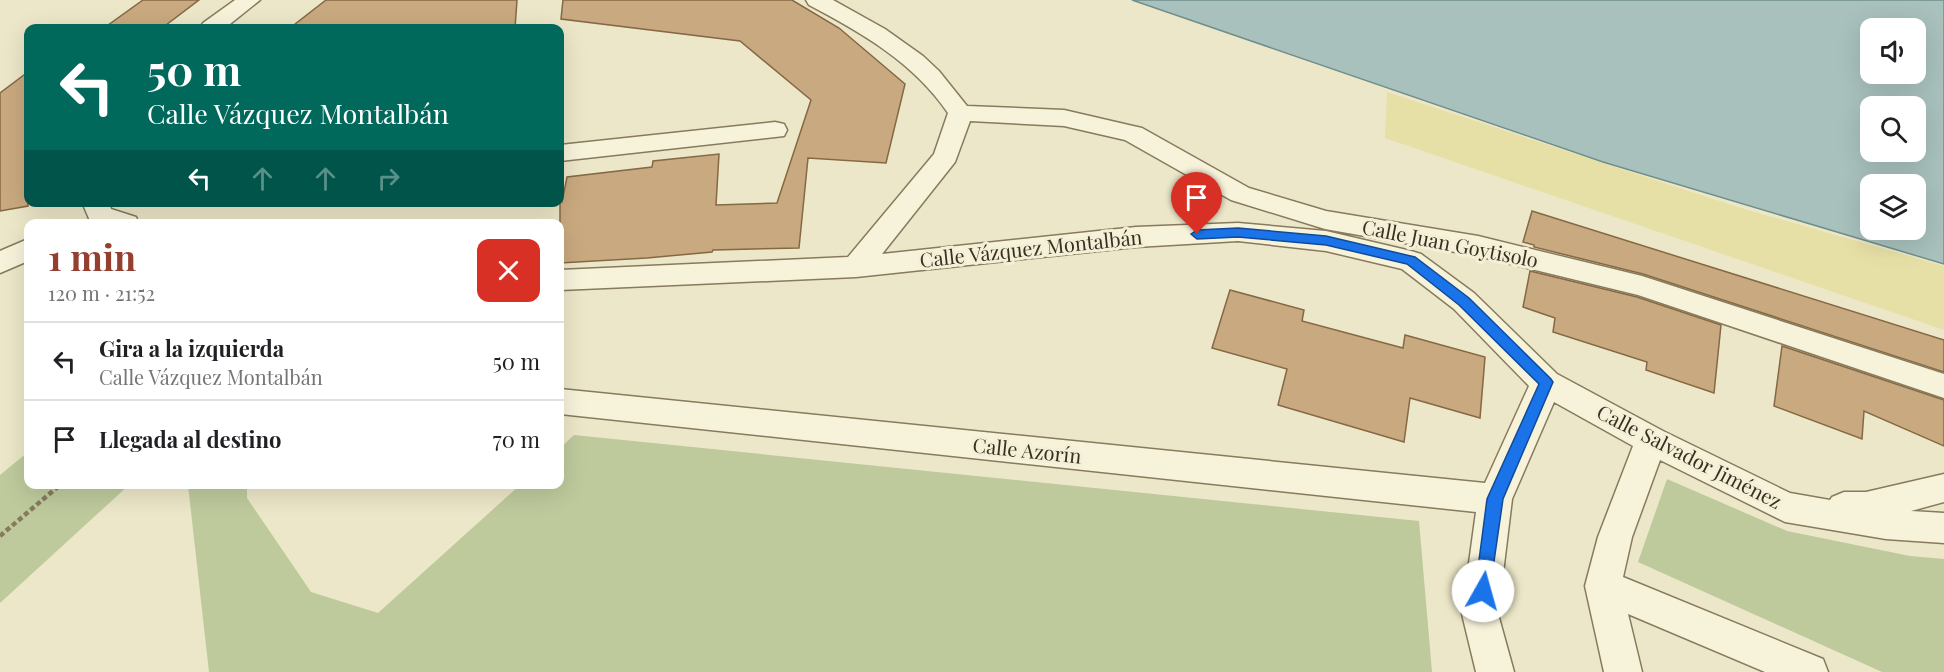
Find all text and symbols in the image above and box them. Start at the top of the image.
map controls [1860,18,1926,240]
button: sound [1860,18,1926,84]
text: 50 m [147,41,241,97]
icon: left [48,48,126,126]
text: Calle Vázquez Montalbán [147,95,449,131]
button: search [1860,96,1926,162]
icon: left [183,162,216,195]
icon: ahead [246,162,279,195]
icon: ahead [309,162,342,195]
icon: right [372,162,405,195]
pin [1171,172,1222,234]
button: layers [1860,174,1926,240]
icon: arrive [1180,181,1213,214]
street label: Calle Juan Goytisolo [1360,212,1541,273]
street label: Calle Vázquez Montalbán [918,222,1144,273]
text: 1 min [48,232,136,280]
button: close [477,239,540,302]
text: 120 m · 21:52 [48,279,155,306]
text: Gira a la izquierda [99,333,284,363]
icon: left [48,345,81,378]
text: 50 m [493,346,540,376]
text: Calle Vázquez Montalbán [99,363,323,390]
street label: Calle Salvador Jiménez [1593,397,1787,514]
icon: arrive [48,423,81,456]
text: Llegada al destino [99,424,281,454]
text: 70 m [493,424,540,454]
street label: Calle Azorín [971,430,1083,469]
position arrow [1451,559,1515,623]

